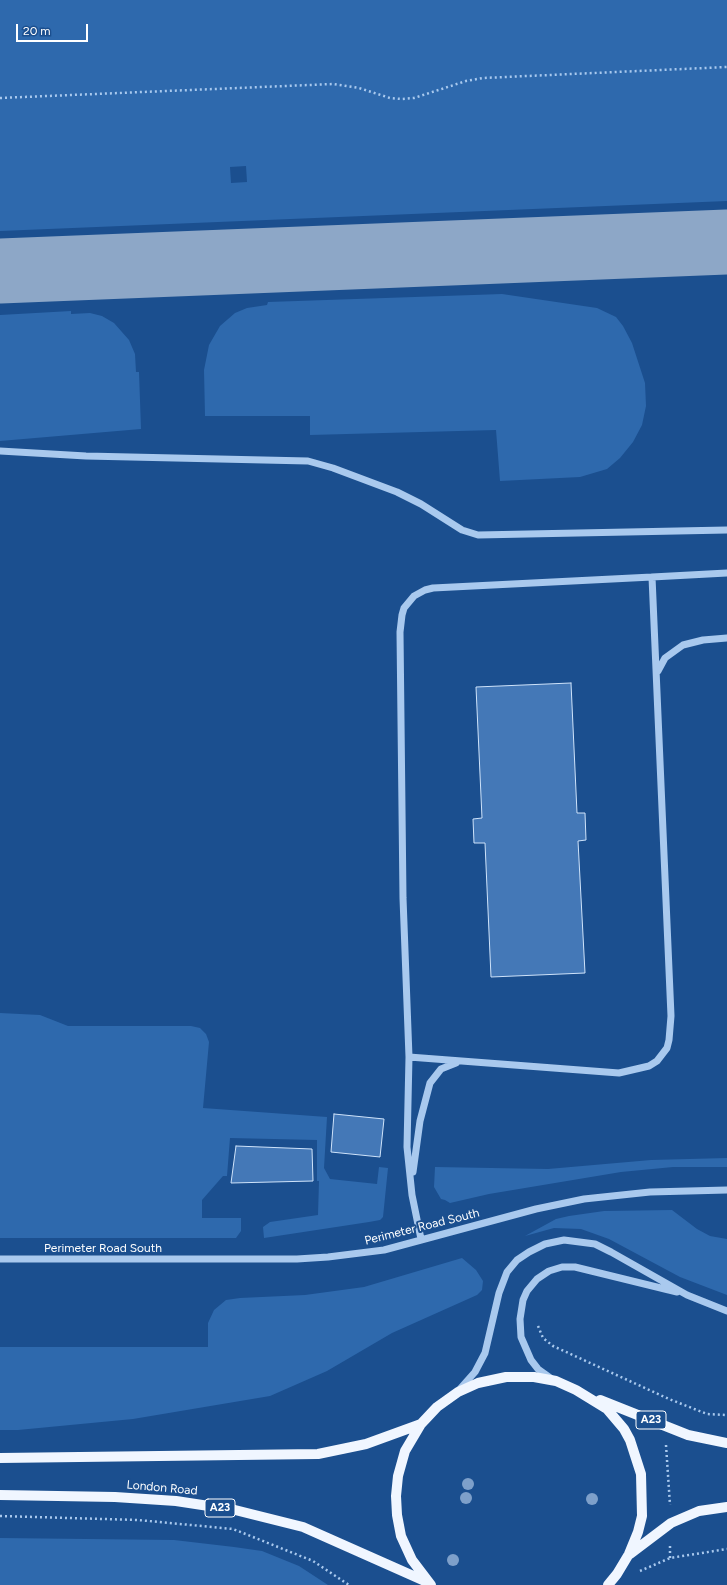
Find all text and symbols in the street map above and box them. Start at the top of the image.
scale bar [18,16,90,42]
text: 20 m [23,24,51,38]
street label: Perimeter Road South [363,1206,481,1248]
street label: Perimeter Road South [44,1241,162,1255]
road number: A23 [636,1411,666,1429]
street label: London Road [126,1478,198,1498]
road number: A23 [205,1499,235,1517]

